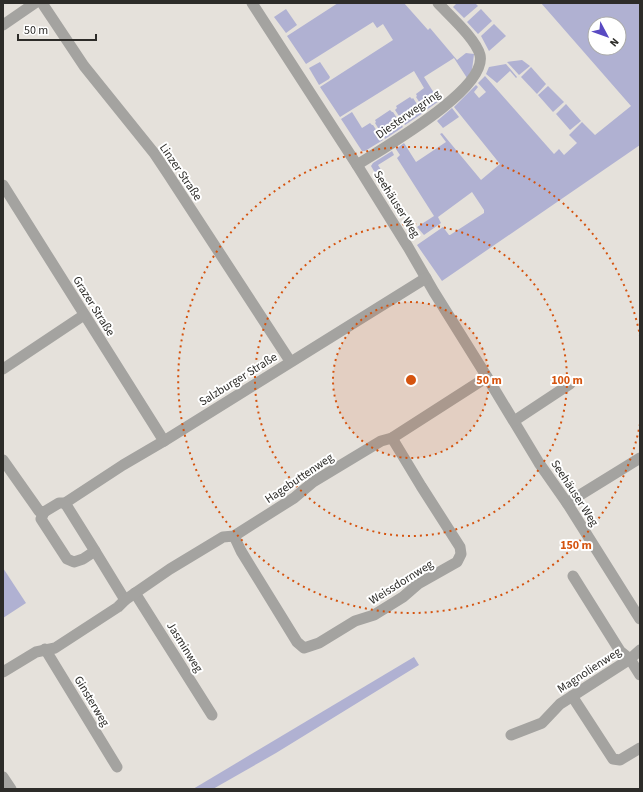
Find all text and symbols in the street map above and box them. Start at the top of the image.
scale bar [18,16,96,42]
north arrow [587,16,627,56]
text: 50 m [24,22,48,39]
text: N [606,35,622,50]
street label: Diesterwegring [372,86,444,143]
street label: Linzer Straße [155,140,206,204]
street label: Seehäuser Weg [369,167,424,241]
street label: Grazer Straße [68,273,119,340]
street label: Salzburger Straße [196,349,281,410]
text: 50 m [476,372,502,389]
text: 100 m [551,372,583,389]
centre of rings [404,373,418,387]
street label: Hagebuttenweg [262,449,337,508]
street label: Seehäuser Weg [547,457,602,530]
text: 150 m [560,537,592,554]
street label: Weissdornweg [366,556,437,609]
street label: Jasminweg [162,619,207,676]
street label: Magnolienweg [554,643,624,697]
street label: Ginsterweg [70,673,113,730]

